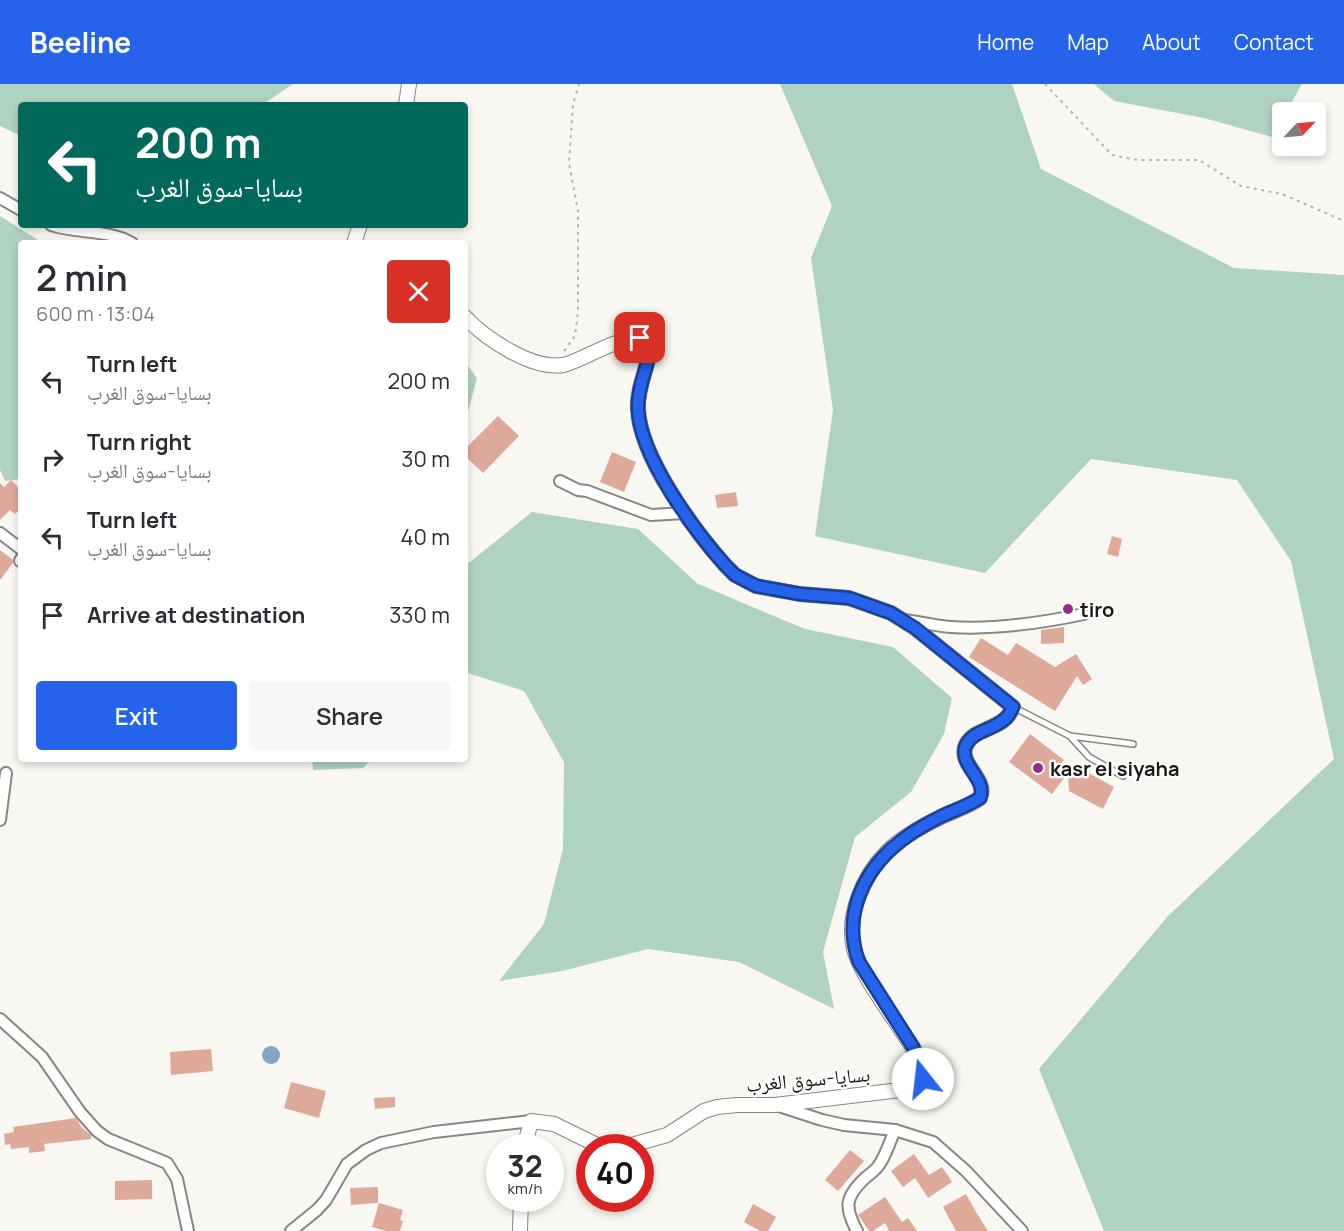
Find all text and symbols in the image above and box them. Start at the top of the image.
text: Beeline [30,23,131,61]
text: Home [977,28,1034,56]
text: Map [1067,28,1109,56]
text: About [1142,28,1201,56]
text: Contact [1234,28,1314,56]
north arrow [1272,102,1326,156]
map controls [1272,102,1326,156]
text: 200 m [135,113,261,171]
icon: left [36,126,114,204]
text: بسايا-سوق الغرب [135,168,303,205]
text: 2 min [36,253,128,302]
button: close [387,260,450,323]
text: 600 m · 13:04 [36,300,155,327]
pin [614,312,665,363]
icon: arrive [623,321,656,354]
text: Turn left [87,349,177,379]
icon: left [36,365,69,398]
text: 200 m [388,366,450,396]
text: بسايا-سوق الغرب [87,379,211,406]
text: Turn right [87,427,192,457]
icon: right [36,443,69,476]
text: 30 m [401,444,450,474]
text: بسايا-سوق الغرب [87,457,211,484]
text: Turn left [87,505,177,535]
icon: left [36,521,69,554]
text: 40 m [401,522,450,552]
text: بسايا-سوق الغرب [87,535,211,562]
place label: tiro [1080,596,1114,623]
icon: arrive [36,599,69,632]
text: Arrive at destination [87,600,305,630]
text: 330 m [389,600,450,630]
marker: tiro [1061,602,1075,616]
button: Exit [36,681,237,750]
button: Share [249,681,450,750]
place label: kasr el siyaha [1050,755,1180,782]
marker: kasr el siyaha [1031,761,1045,775]
position arrow [891,1047,955,1111]
street label: بسايا-سوق الغرب [745,1060,871,1098]
speed limit sign: 40 [576,1134,654,1212]
text: 32 [507,1145,543,1186]
text: km/h [508,1178,542,1199]

